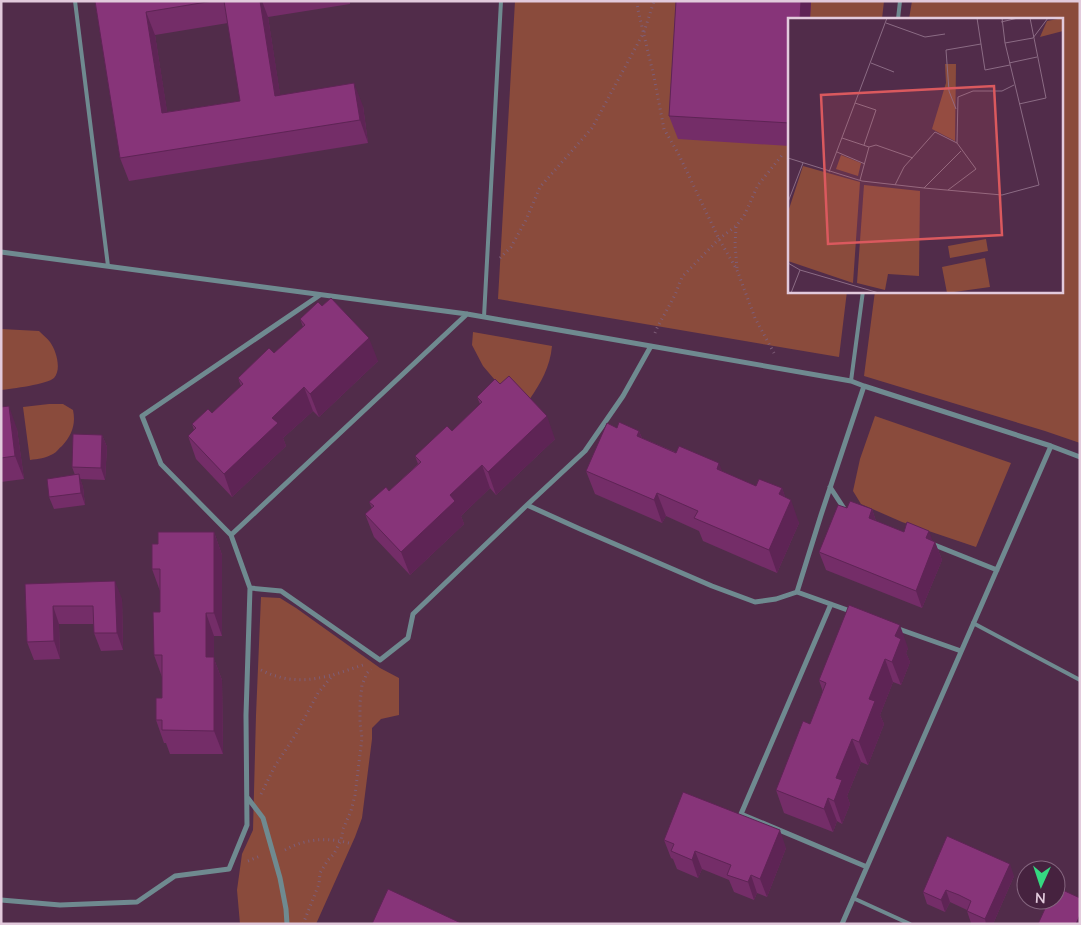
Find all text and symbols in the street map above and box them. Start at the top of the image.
inset map [788,18,1064,292]
north arrow [1016,860,1066,910]
text: N [1034,890,1046,907]

